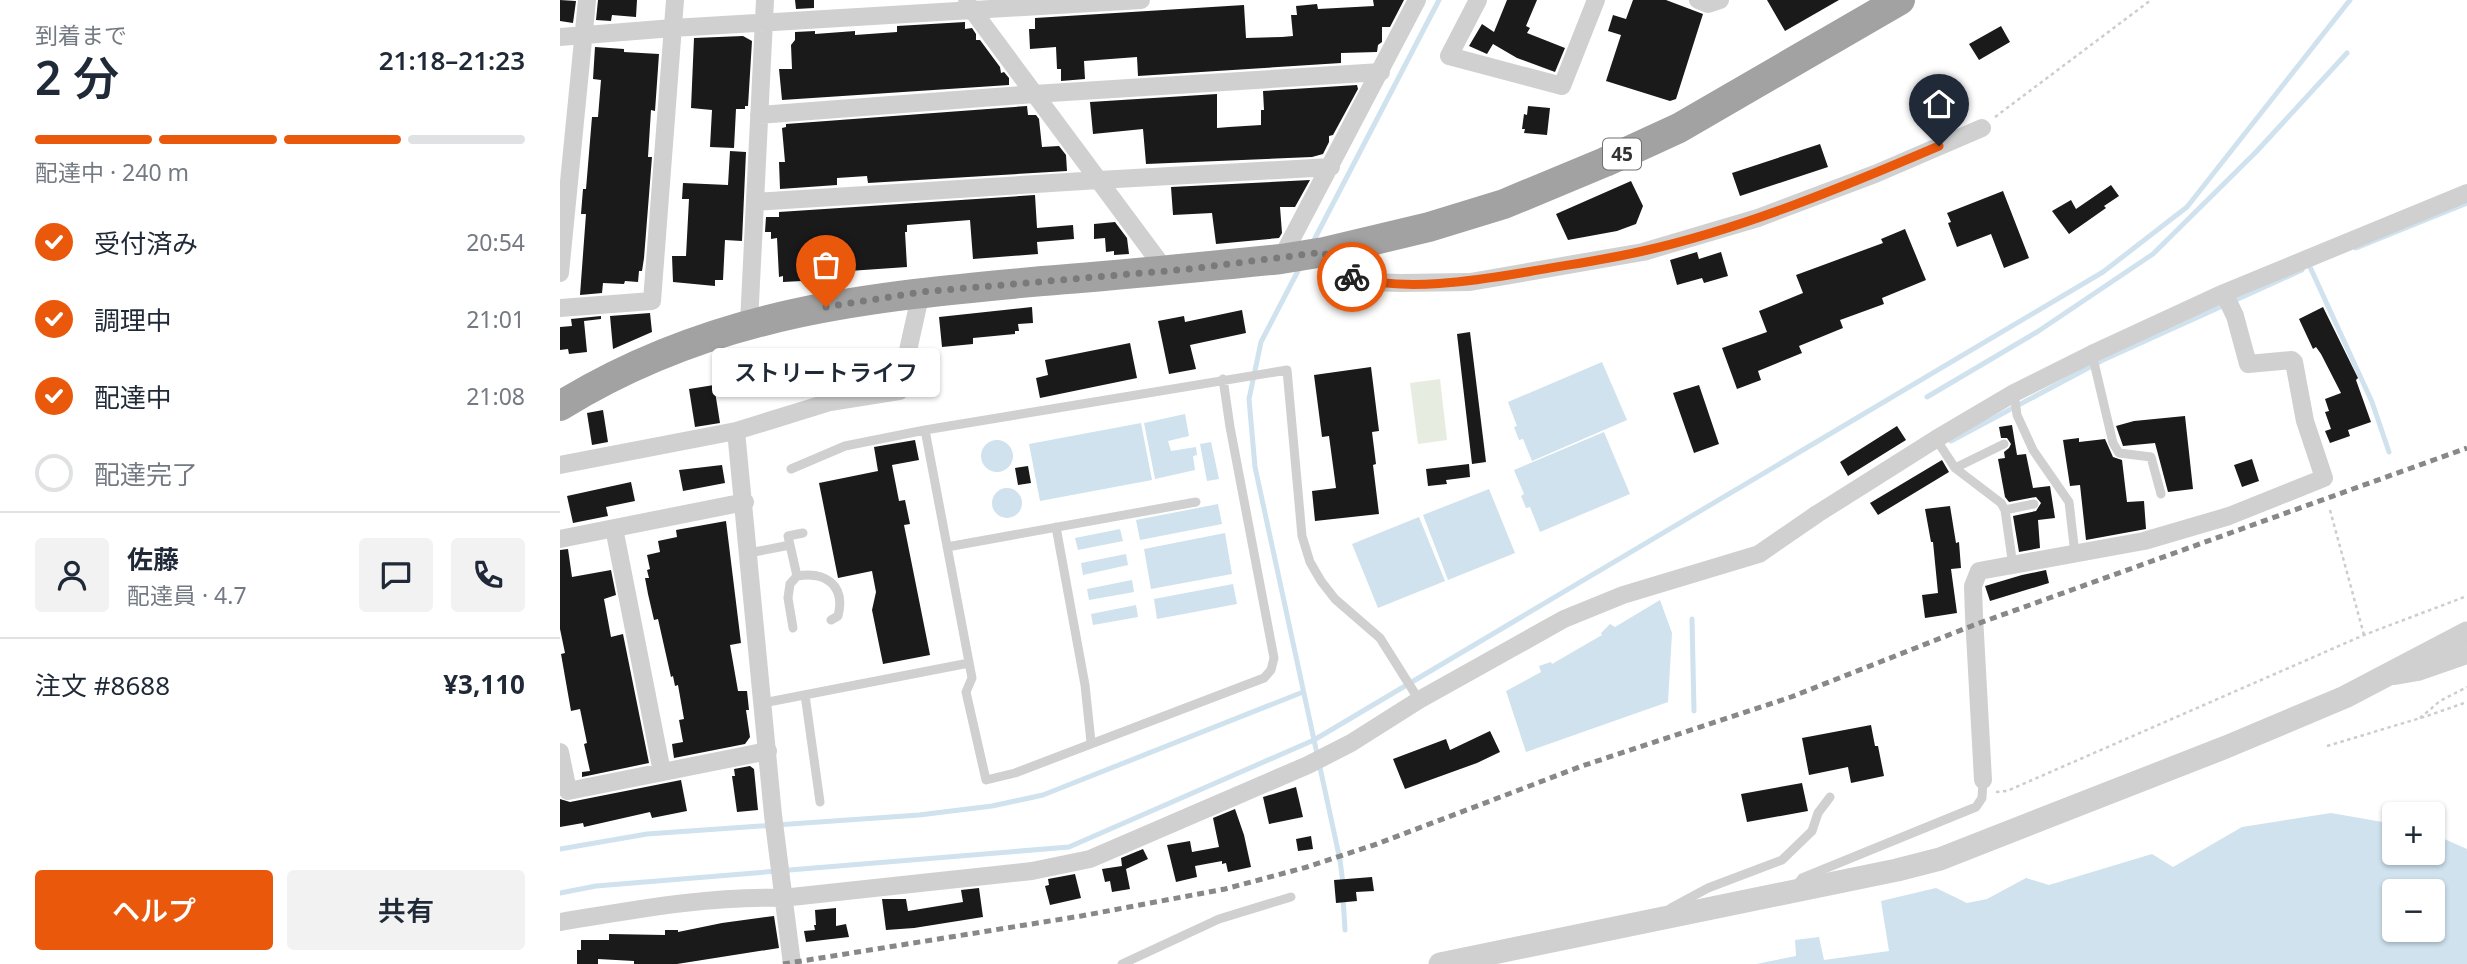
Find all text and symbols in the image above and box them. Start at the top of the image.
text: 到着まで [35,19,127,51]
text: 21:18–21:23 [379,42,525,78]
text: 2 分 [35,46,119,108]
pin [1909,74,1969,146]
icon: home [1920,85,1958,123]
road number: 45 [1603,138,1641,170]
text: 配達中 · 240 m [35,156,189,188]
icon: check [35,223,73,261]
text: 受付済み [94,225,198,261]
text: 20:54 [466,226,525,258]
pin [796,235,856,307]
courier [1317,242,1387,312]
icon: bag [807,246,845,284]
icon: bike [1333,258,1371,296]
icon: check [35,300,73,338]
text: 調理中 [94,302,172,338]
text: 21:01 [466,303,525,335]
callout: ストリートライフ [712,349,940,398]
text: ストリートライフ [734,356,918,388]
icon: check [35,377,73,415]
text: 配達中 [94,379,172,415]
text: 21:08 [466,380,525,412]
text: 配達完了 [94,456,198,492]
button: person [35,538,109,612]
button: chat [359,538,433,612]
button: phone [451,538,525,612]
text: 佐藤 [127,541,179,577]
text: 配達員 · 4.7 [127,579,247,611]
text: ¥3,110 [443,666,525,702]
text: 注文 #8688 [35,667,170,703]
map controls [2382,802,2445,942]
button: + [2382,802,2445,865]
button: ヘルプ [35,870,273,950]
button: 共有 [287,870,525,950]
button: − [2382,879,2445,942]

